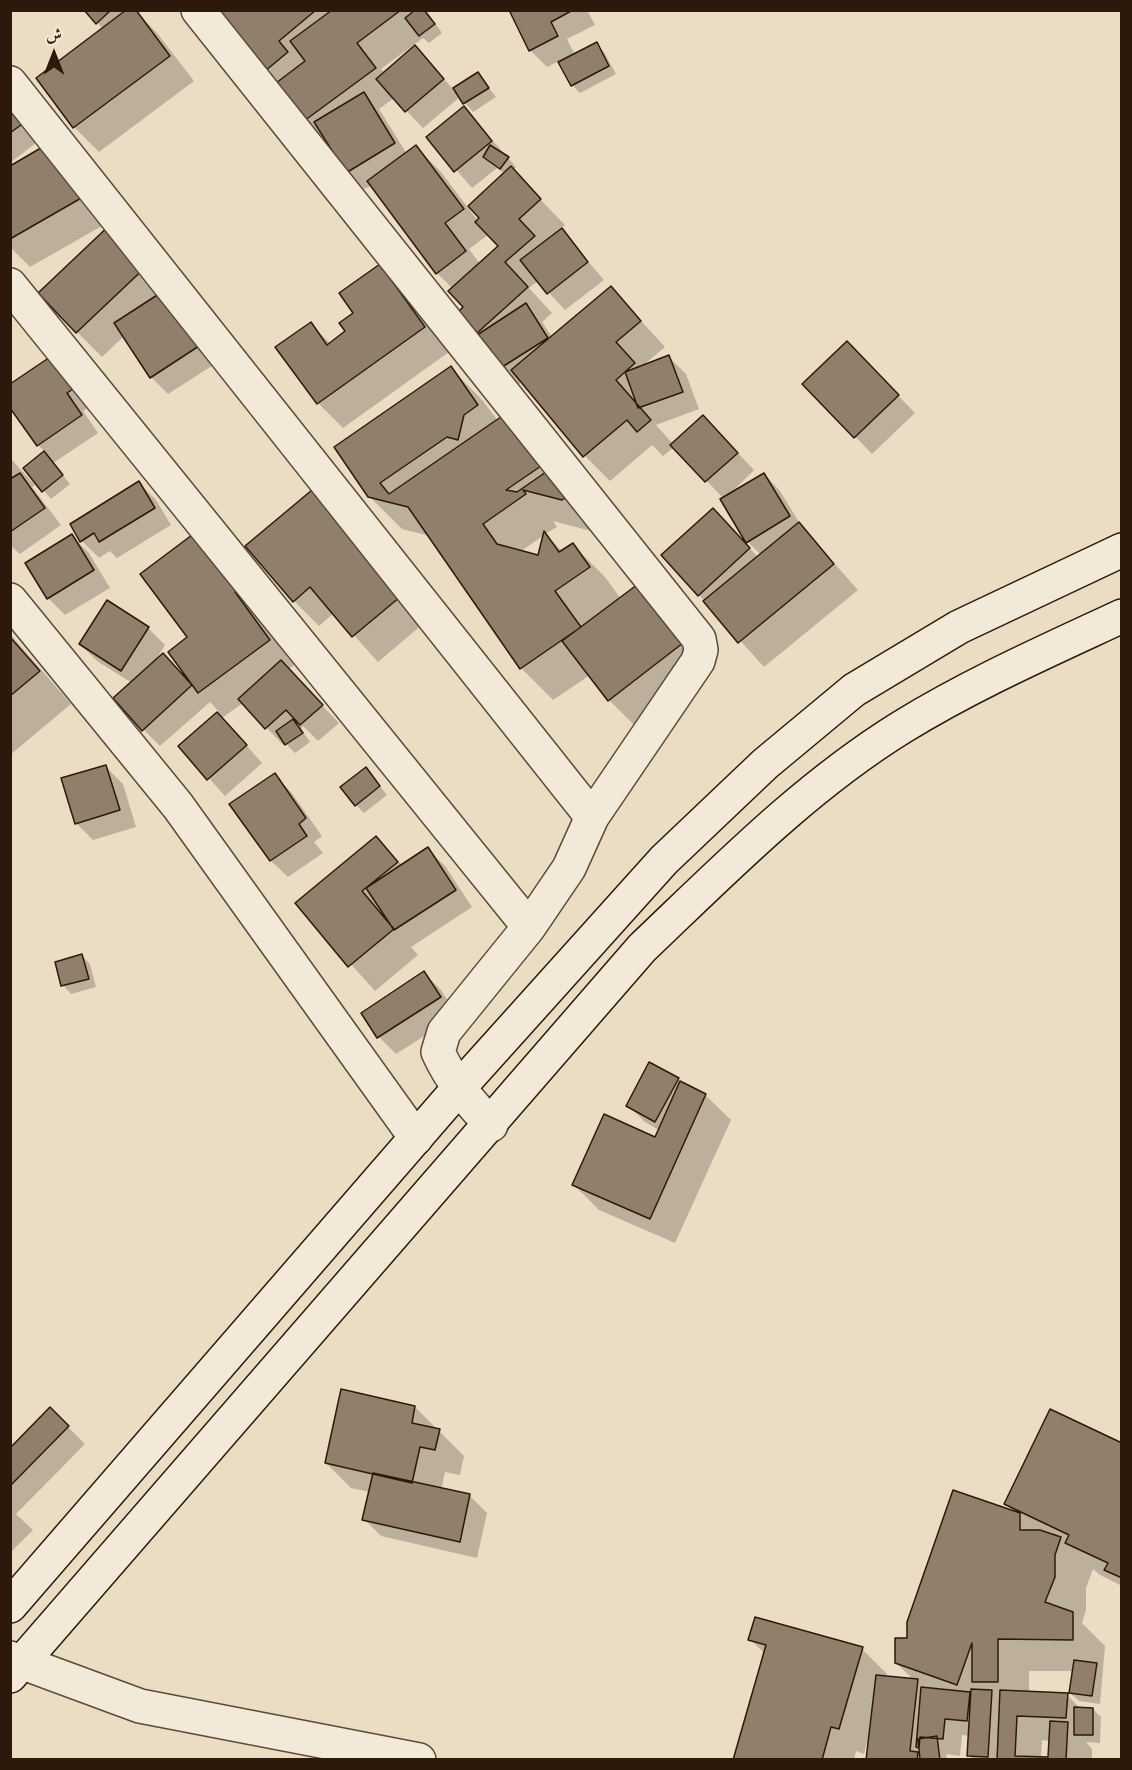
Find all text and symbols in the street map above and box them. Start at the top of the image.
north arrow [24,24,84,84]
text: ش [46,25,62,47]

